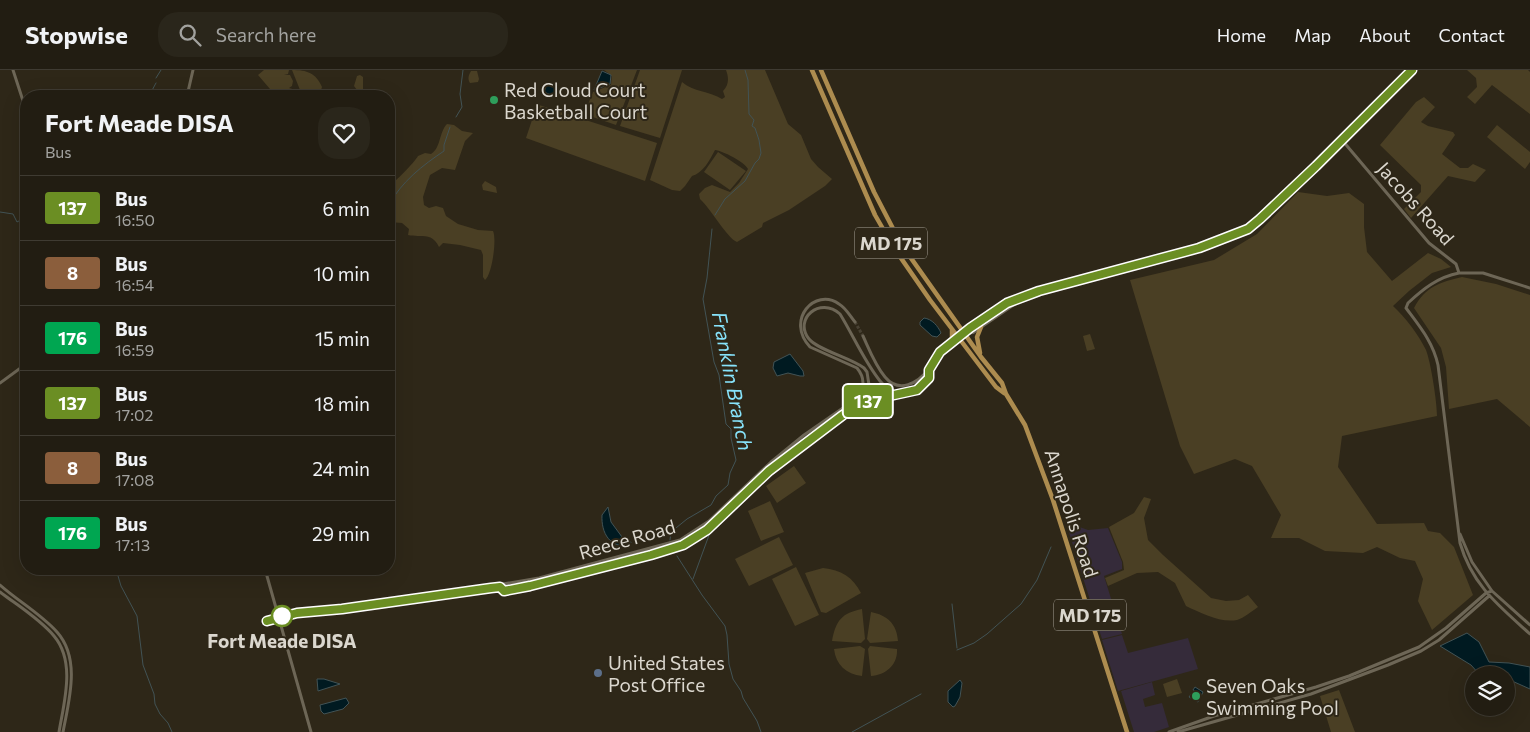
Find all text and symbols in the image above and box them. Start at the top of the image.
search box [158,12,508,57]
text: Stopwise [25,20,128,49]
icon: search [176,21,204,49]
text: Search here [216,23,316,46]
text: Home [1217,24,1266,46]
text: Map [1294,24,1331,46]
text: About [1359,24,1411,46]
text: Contact [1439,24,1505,46]
place label: Red Cloud Court Basketball Court [504,78,647,123]
marker: Red Cloud Court Basketball Court [488,94,500,106]
button: heart [318,107,370,159]
text: Fort Meade DISA [45,108,234,137]
text: Bus [45,142,72,161]
street label: Jacobs Road [1373,157,1459,249]
text: Bus [115,187,147,210]
text: 137 [58,197,87,219]
text: 6 min [322,197,370,220]
text: 16:50 [115,210,155,229]
road number: MD 175 [855,228,927,258]
text: Bus [115,252,147,275]
text: 8 [67,262,78,284]
text: 10 min [313,262,370,285]
text: 16:54 [115,275,154,294]
water label: Franklin Branch [708,309,758,453]
text: Bus [115,317,147,340]
text: 176 [58,327,87,349]
text: 15 min [315,327,370,350]
text: 16:59 [115,340,154,359]
text: Bus [115,382,147,405]
line badge: 137 [839,385,897,417]
text: 137 [854,390,882,412]
text: 137 [58,392,87,414]
text: 18 min [314,392,370,415]
text: 17:02 [115,405,153,424]
street label: Annapolis Road [1040,446,1104,580]
text: Bus [115,447,147,470]
text: 8 [67,457,78,479]
text: 24 min [312,457,370,480]
text: 17:08 [115,470,154,489]
text: Bus [115,512,147,535]
street label: Reece Road [576,514,678,564]
text: 176 [58,522,87,544]
text: 29 min [312,522,370,545]
text: 17:13 [115,535,150,554]
road number: MD 175 [1054,600,1126,630]
marker: Fort Meade DISA [271,605,293,627]
place label: Fort Meade DISA [207,629,357,652]
place label: United States Post Office [608,651,725,696]
map controls [1465,666,1515,716]
button: layers [1465,666,1515,716]
marker: United States Post Office [592,667,604,679]
place label: Seven Oaks Swimming Pool [1206,674,1339,719]
marker: Seven Oaks Swimming Pool [1190,690,1202,702]

